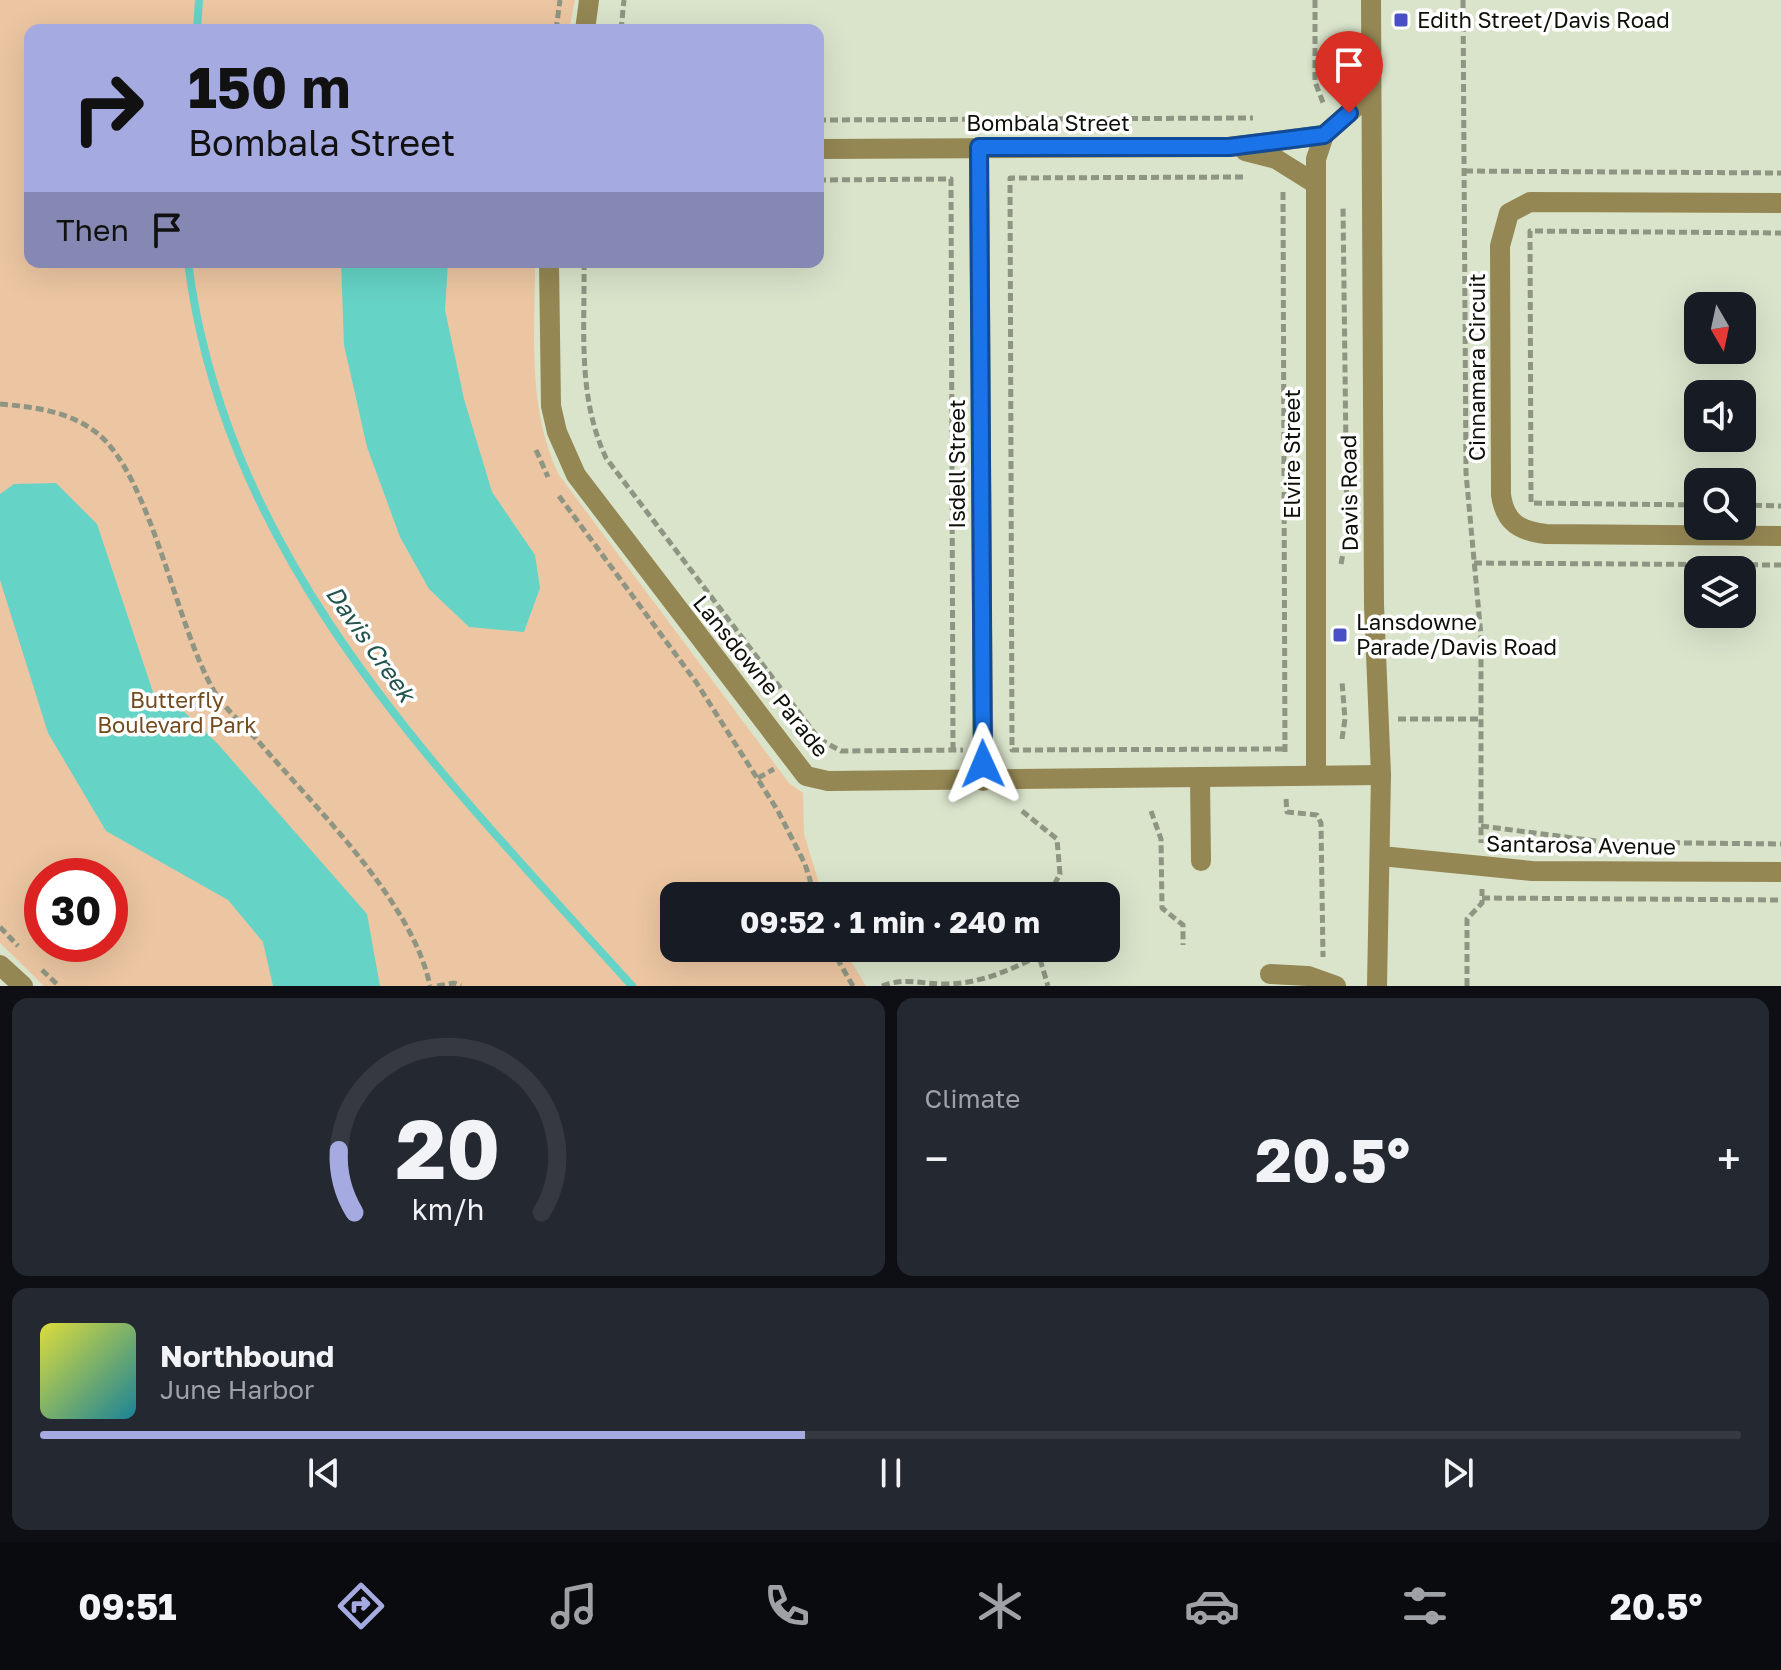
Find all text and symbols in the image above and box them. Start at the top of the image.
place label: Edith Street/Davis Road [1417,6,1670,33]
marker: Edith Street/Davis Road [1392,11,1410,29]
pin [1315,31,1383,113]
icon: arrive [1327,43,1371,87]
text: 150 m [188,53,350,120]
icon: right [56,56,160,160]
street label: Bombala Street [966,109,1130,136]
text: Bombala Street [188,121,455,164]
icon: arrive [145,208,189,252]
text: Then [56,212,129,248]
street label: Cinnamara Circuit [1463,273,1490,461]
north arrow [1684,292,1756,364]
map controls [1684,292,1756,628]
button: sound [1684,380,1756,452]
street label: Elvire Street [1278,389,1305,519]
street label: Isdell Street [943,399,970,529]
street label: Davis Road [1334,434,1363,552]
button: search [1684,468,1756,540]
button: layers [1684,556,1756,628]
water label: Davis Creek [321,579,423,709]
street label: Lansdowne Parade [688,589,835,762]
place label: Lansdowne Parade/Davis Road [1356,608,1557,660]
marker: Lansdowne Parade/Davis Road [1331,626,1349,644]
park label: Butterfly Boulevard Park [97,686,257,738]
position arrow [941,722,1025,806]
street label: Santarosa Avenue [1486,829,1676,860]
speed limit sign: 30 [24,858,128,962]
text: 09:52 · 1 min · 240 m [740,904,1040,940]
text: Climate [925,1083,1020,1114]
text: 20 [396,1097,501,1197]
text: 20.5° [1255,1123,1410,1195]
text: − [925,1132,949,1185]
text: + [1717,1132,1741,1185]
text: km/h [412,1192,485,1226]
text: Northbound [160,1338,334,1374]
text: June Harbor [160,1374,314,1405]
icon: previous [302,1451,346,1495]
icon: pause [869,1451,913,1495]
icon: next [1436,1451,1480,1495]
icon: directions [333,1578,389,1634]
icon: music [546,1578,602,1634]
icon: phone [759,1578,815,1634]
icon: climate [972,1578,1028,1634]
icon: car [1184,1578,1240,1634]
icon: filters [1397,1578,1453,1634]
text: 09:51 [78,1585,177,1628]
text: 20.5° [1610,1585,1703,1628]

